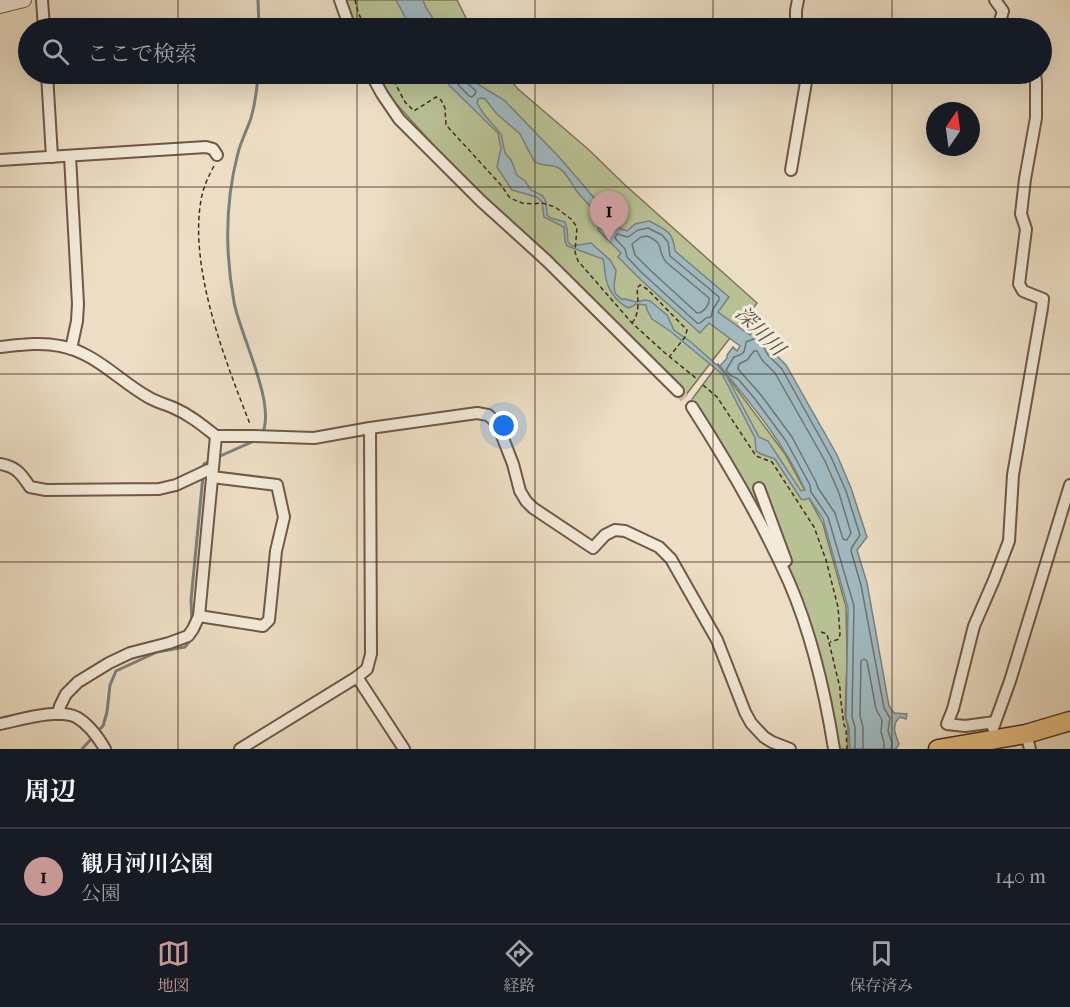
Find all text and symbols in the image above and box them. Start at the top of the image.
search box [18,18,1052,84]
icon: search [39,35,72,68]
text: ここで検索 [87,41,197,67]
north arrow [926,102,980,156]
pin: 1 [590,192,628,241]
water label: 深川川 [731,302,791,362]
your location [489,411,518,440]
text: 周辺 [24,776,76,807]
text: 観月河川公園 [81,851,213,877]
text: 1 [40,865,47,888]
text: 140 m [995,865,1046,888]
text: 公園 [81,882,121,905]
tab: 地図 [157,937,190,996]
tab: 経路 [503,937,536,996]
tab: 保存済み [849,937,913,996]

